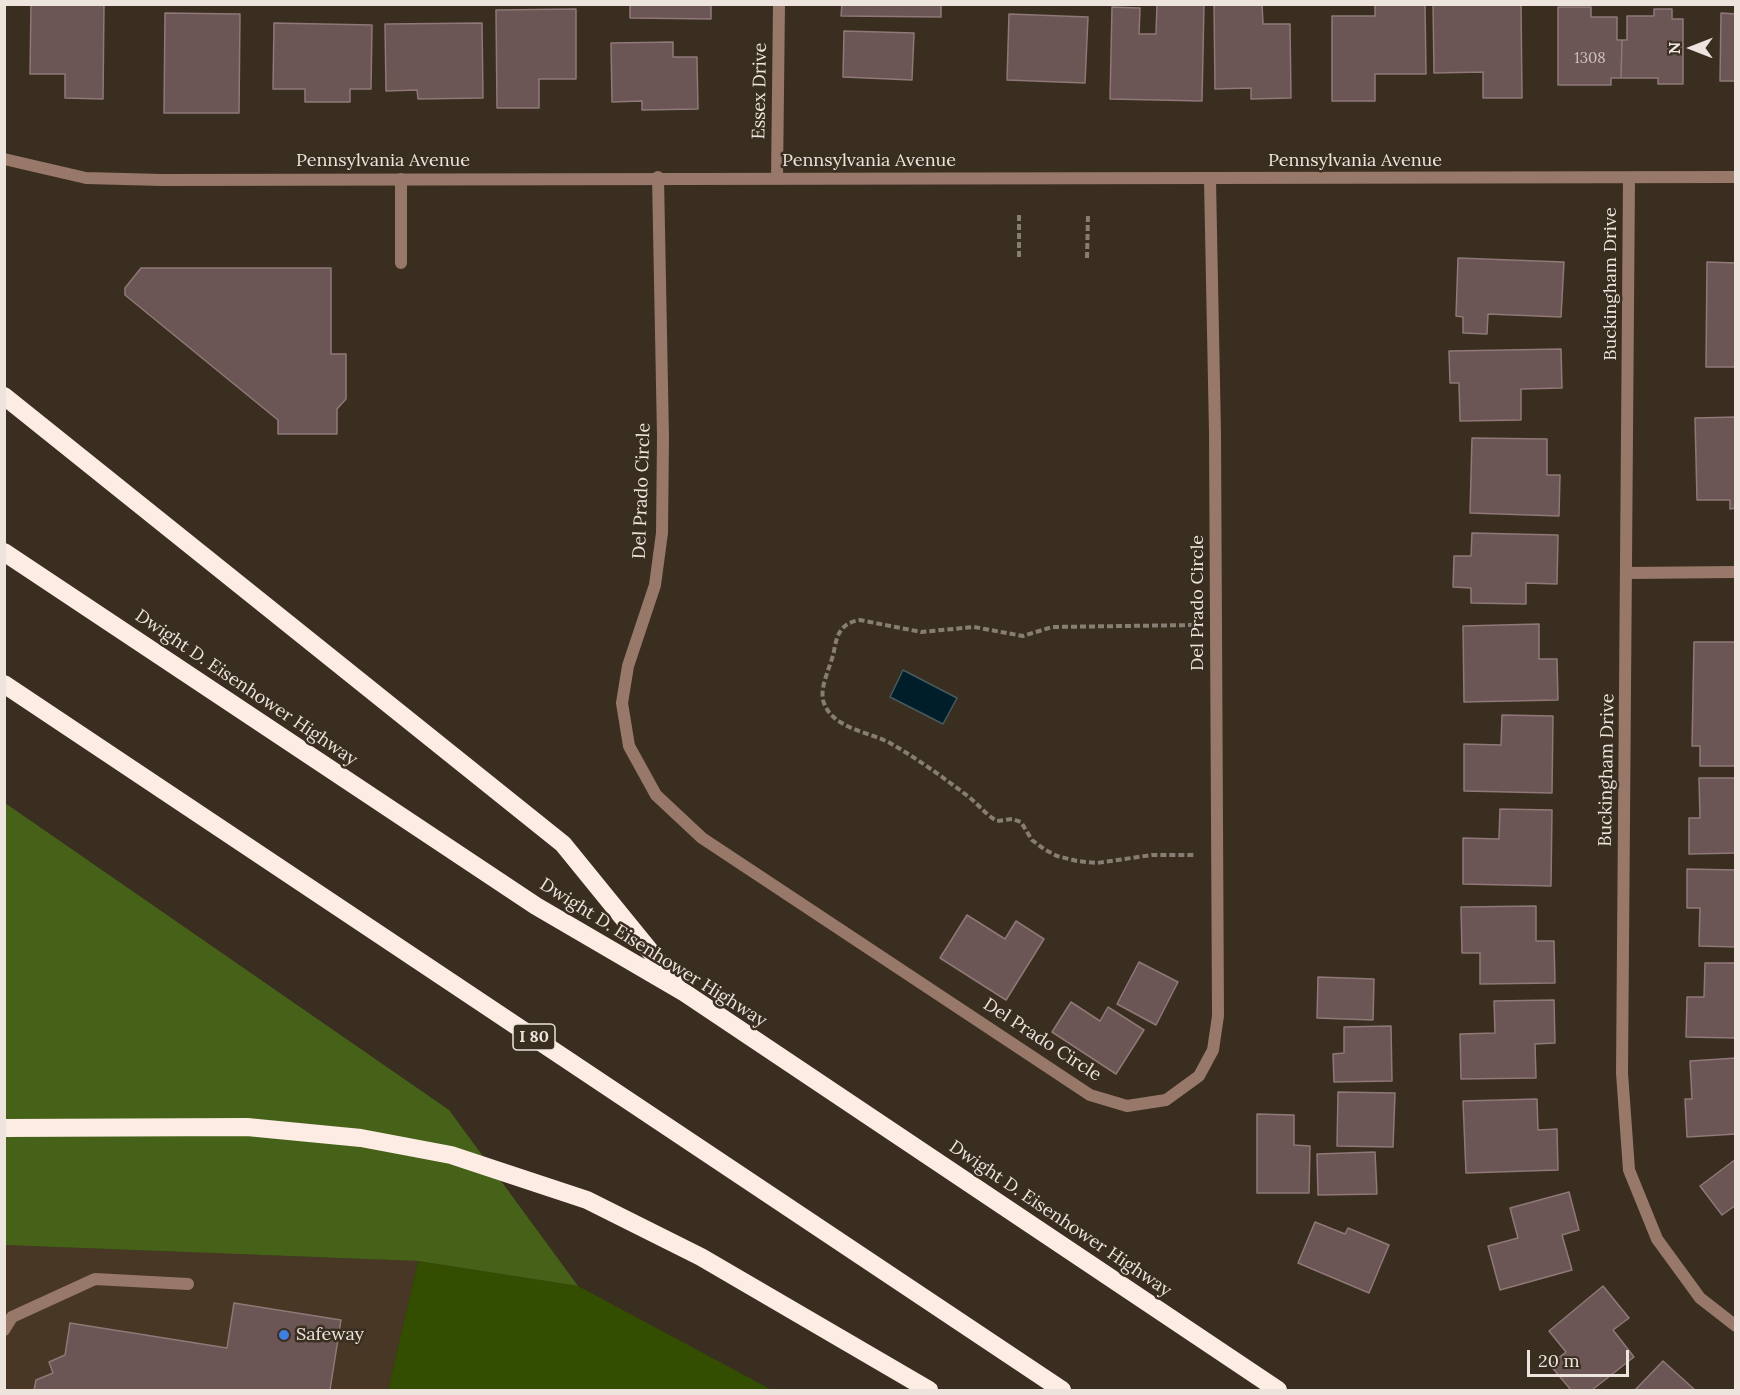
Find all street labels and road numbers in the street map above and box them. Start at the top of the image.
street label: Essex Drive [748,42,772,140]
street label: Pennsylvania Avenue [296,150,470,172]
street label: Pennsylvania Avenue [782,150,956,172]
street label: Pennsylvania Avenue [1268,150,1442,172]
street label: Buckingham Drive [1600,207,1622,361]
street label: Del Prado Circle [629,423,655,559]
street label: Del Prado Circle [1187,535,1209,671]
street label: Dwight D. Eisenhower Highway [131,605,361,771]
street label: Buckingham Drive [1595,693,1619,847]
street label: Dwight D. Eisenhower Highway [536,874,770,1032]
street label: Del Prado Circle [979,994,1105,1086]
road number: I 80 [513,1024,555,1050]
street label: Dwight D. Eisenhower Highway [945,1136,1175,1302]

